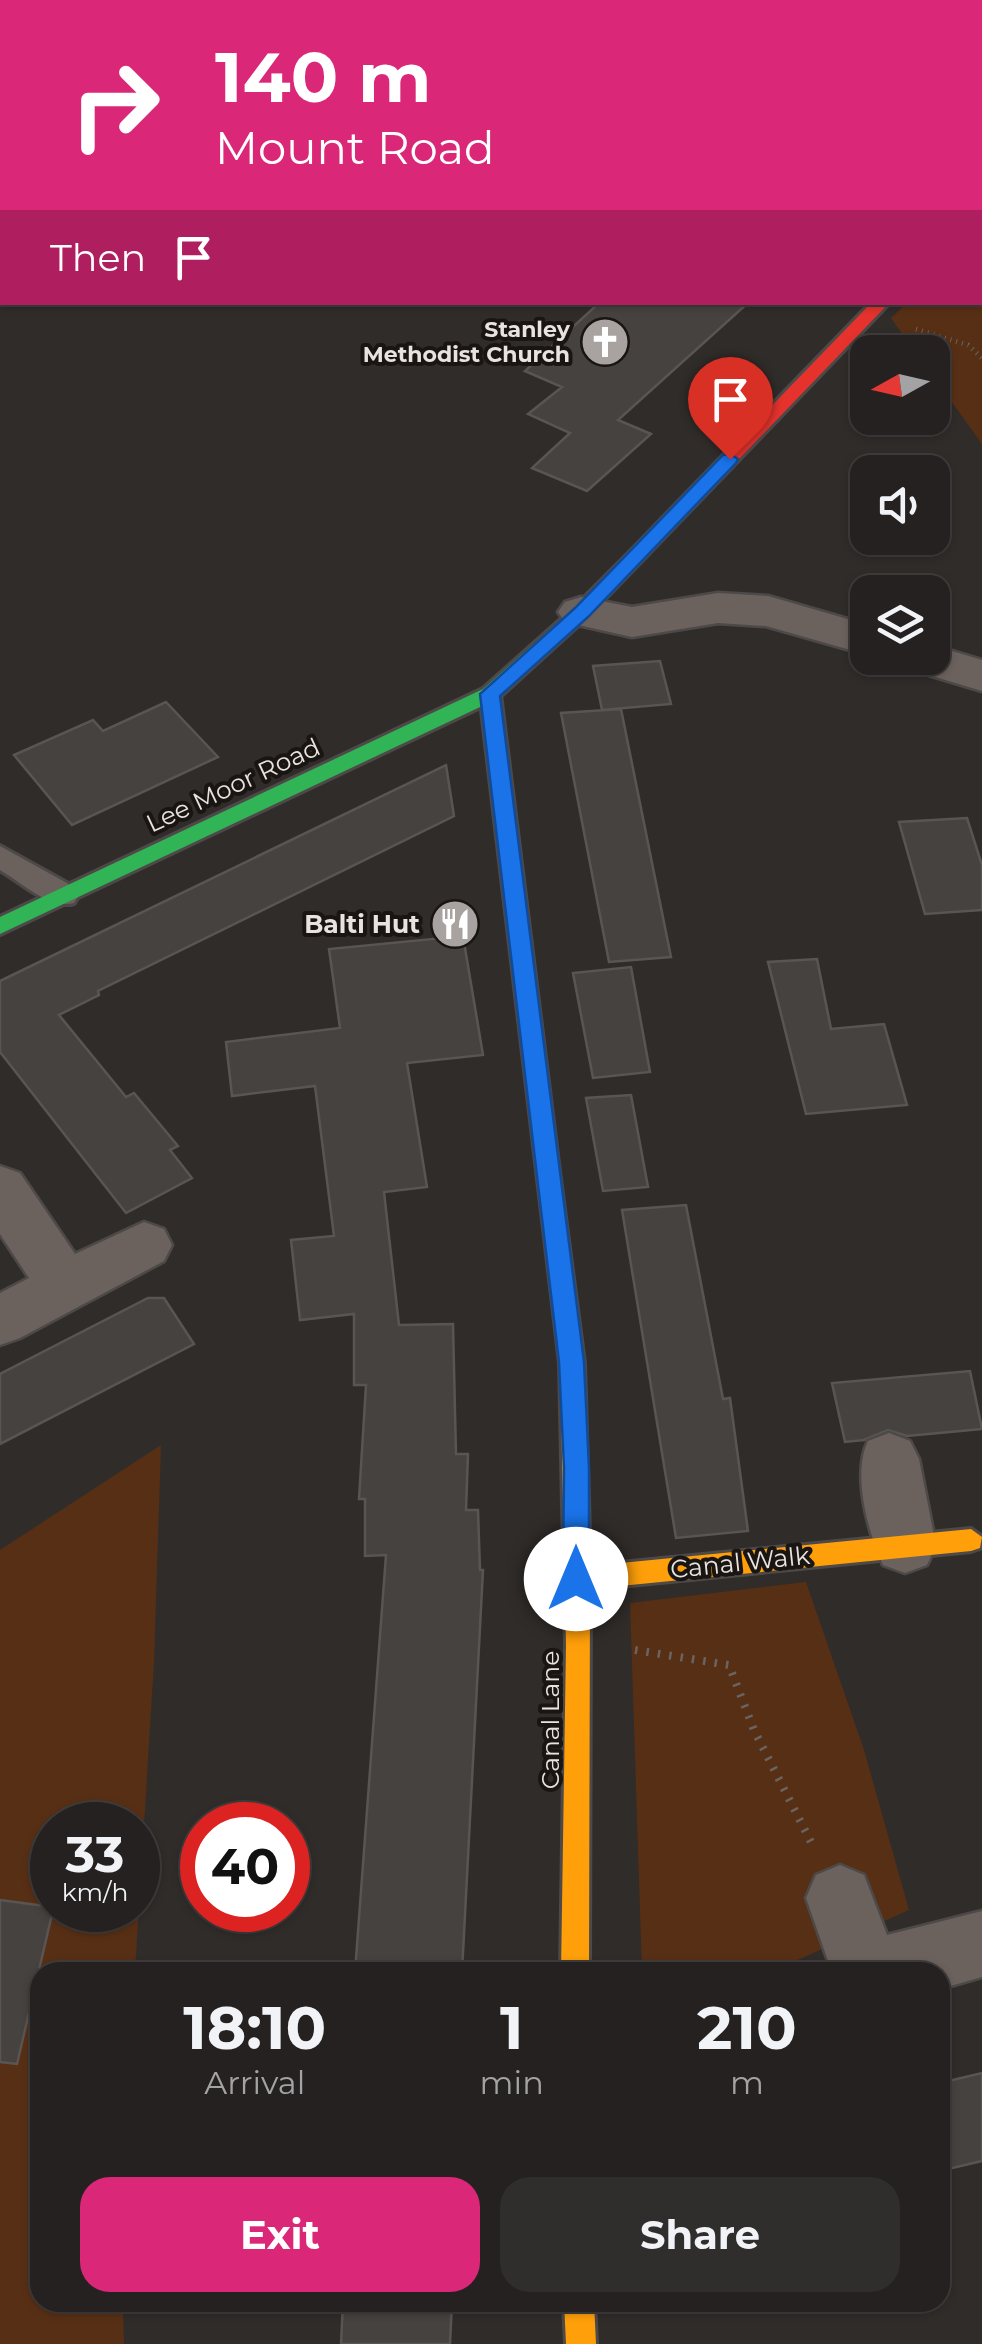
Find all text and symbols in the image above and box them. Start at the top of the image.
text: 140 m [215,34,431,120]
icon: right [50,40,180,170]
text: Mount Road [215,120,495,175]
icon: arrive [166,230,221,285]
text: Then [50,234,146,281]
place label: Stanley Methodist Church [363,316,571,368]
church icon: Stanley Methodist Church [579,316,631,368]
north arrow [850,335,950,435]
map controls [850,335,950,675]
pin [688,357,773,460]
icon: arrive [703,372,758,427]
button: sound [850,455,950,555]
button: layers [850,575,950,675]
street label: Lee Moor Road [141,732,325,838]
restaurant icon: Balti Hut [429,898,481,950]
place label: Balti Hut [304,909,420,939]
position arrow [524,1527,628,1631]
street label: Canal Walk [669,1540,811,1584]
street label: Canal Lane [535,1651,565,1789]
speed limit sign: 40 [180,1802,310,1932]
text: 33 [66,1824,124,1885]
text: km/h [62,1877,128,1907]
text: 18:10 [183,1991,326,2064]
text: 1 [500,1991,523,2064]
text: 210 [697,1991,797,2064]
text: Arrival [204,2063,305,2102]
text: min [480,2063,544,2102]
text: m [730,2063,764,2102]
button: Exit [80,2177,480,2292]
button: Share [500,2177,900,2292]

